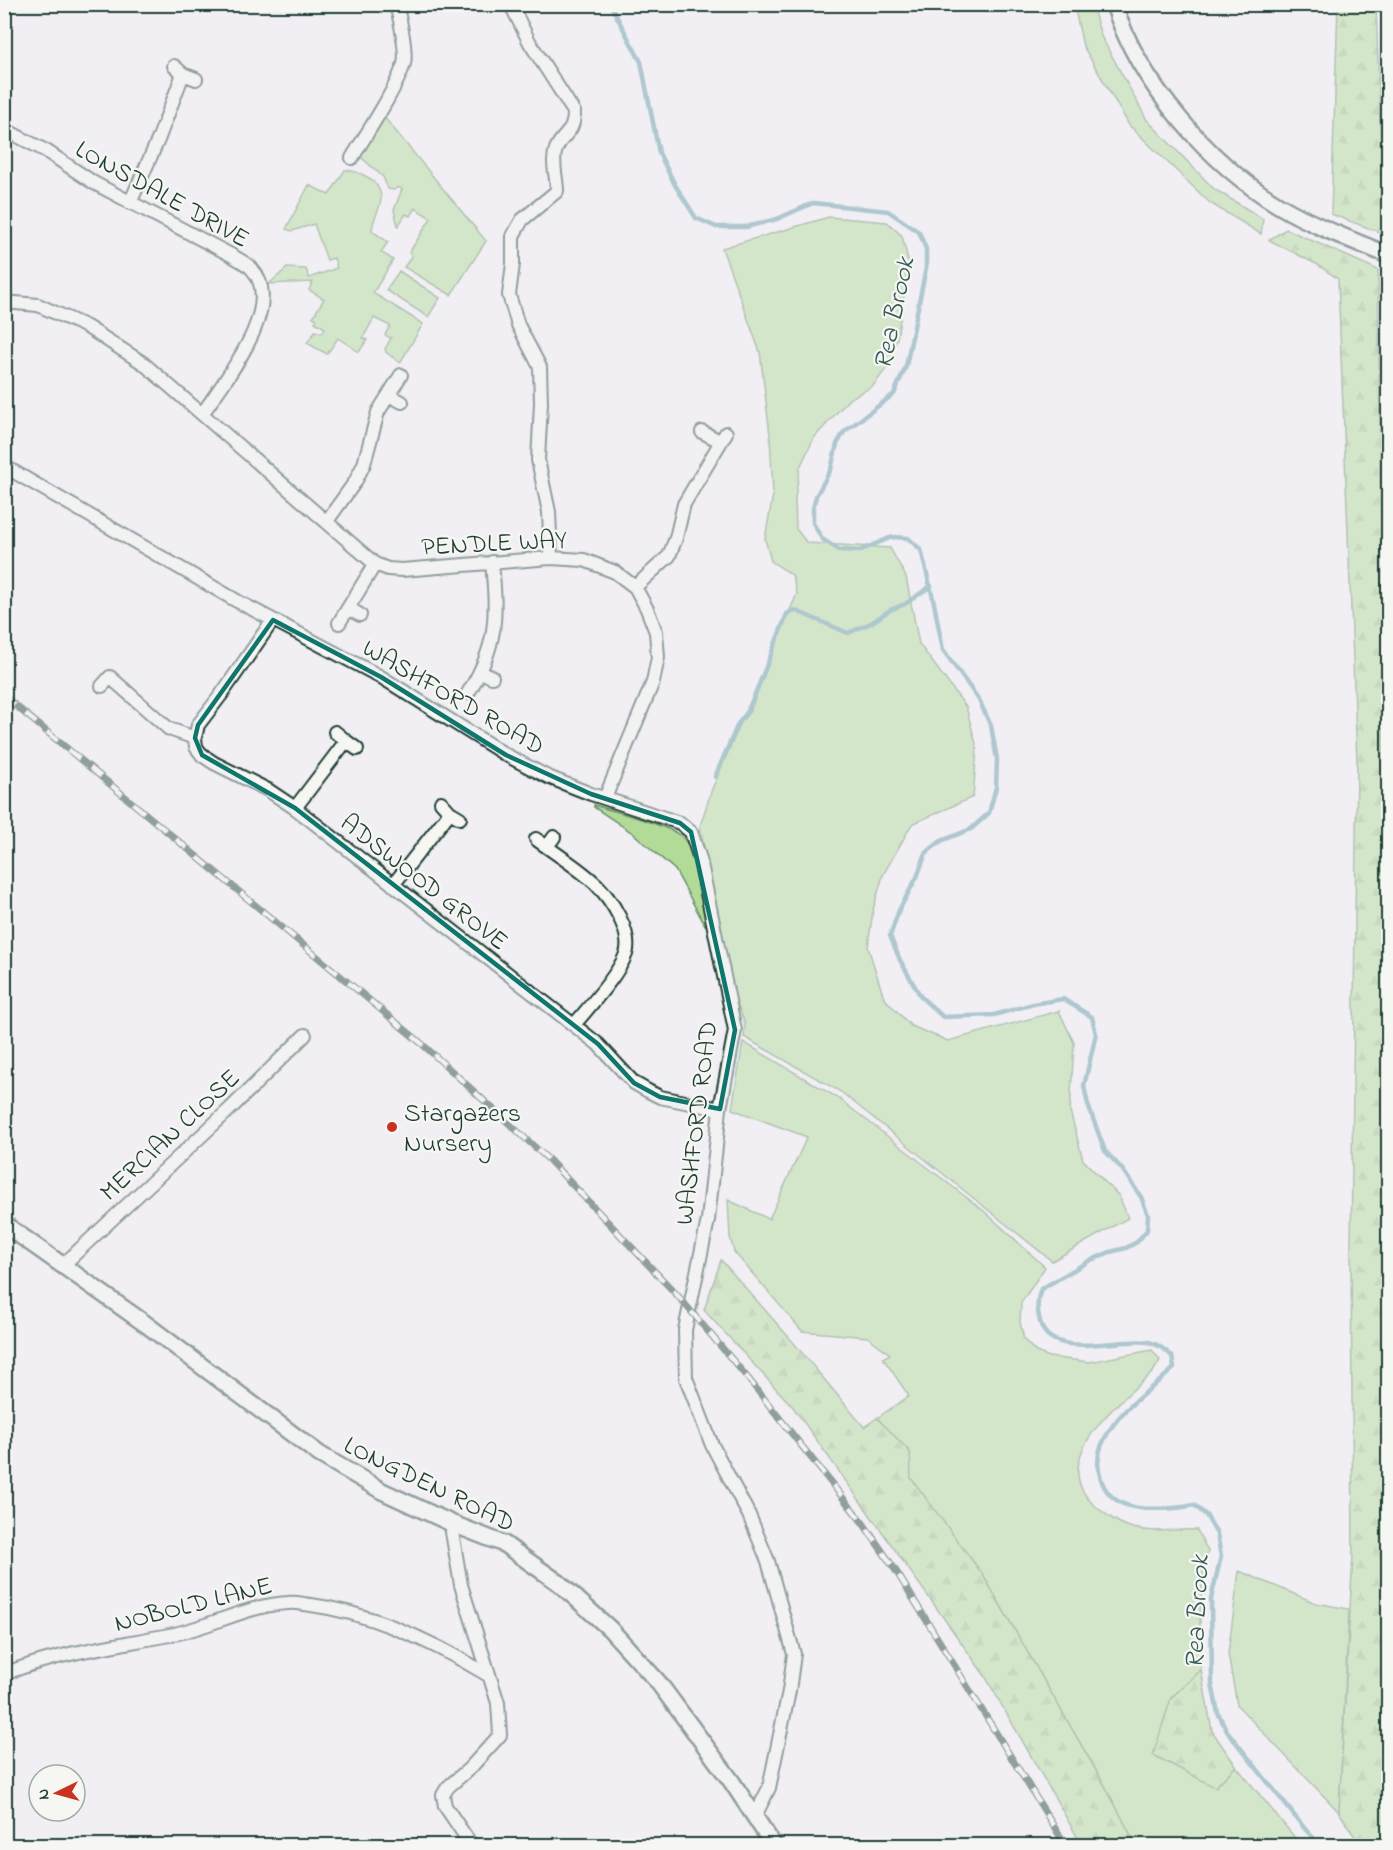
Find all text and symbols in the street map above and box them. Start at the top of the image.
street label: LONSDALE DRIVE [68,132,256,259]
water label: Rea Brook [865,253,927,373]
street label: PENDLE WAY [420,522,568,568]
street label: WASHFORD ROAD [354,631,551,766]
street label: ADSWOOD GROVE [331,806,515,961]
street label: WASHFORD ROAD [667,1019,729,1227]
street label: MERCIAN CLOSE [92,1061,250,1211]
place label: Stargazers Nursery [404,1096,521,1164]
marker: Stargazers Nursery [385,1120,399,1134]
street label: LONGDEN ROAD [337,1428,521,1544]
water label: Rea Brook [1176,1553,1221,1670]
street label: NOBOLD LANE [111,1568,277,1644]
north arrow [27,1763,87,1823]
text: N [32,1788,56,1801]

